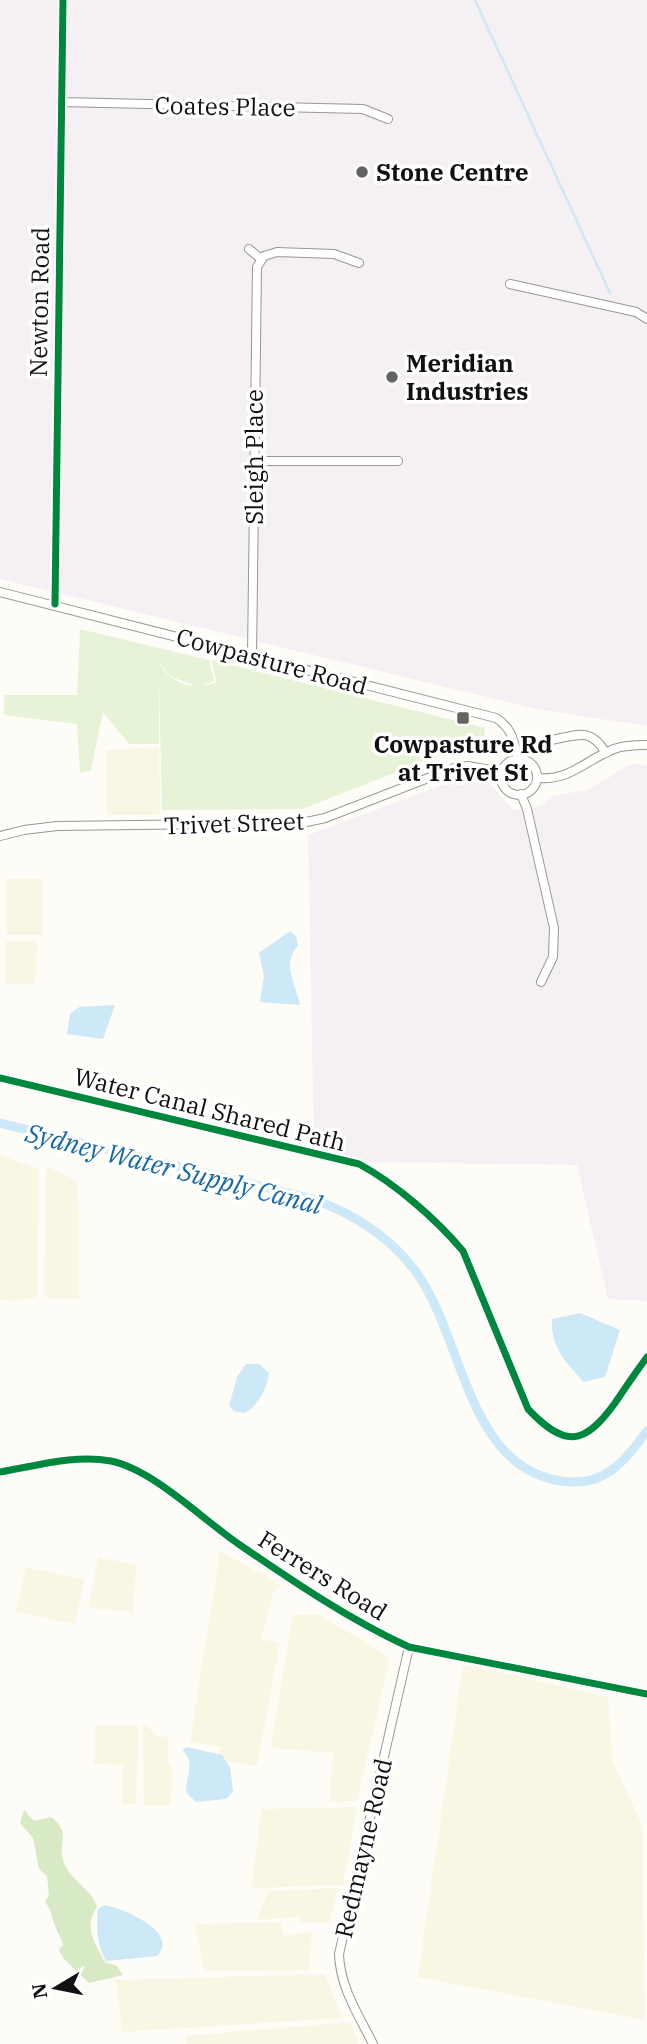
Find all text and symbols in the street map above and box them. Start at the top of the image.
street label: Coates Place [154,89,296,123]
place label: Stone Centre [376,156,529,188]
marker: Stone Centre [354,164,370,180]
street label: Newton Road [22,227,56,377]
place label: Meridian Industries [406,347,528,407]
marker: Meridian Industries [384,369,400,385]
street label: Sleigh Place [238,389,270,525]
street label: Cowpasture Road [173,620,371,702]
marker: Cowpasture Rd at Trivet St [455,710,471,726]
place label: Cowpasture Rd at Trivet St [374,728,552,788]
street label: Trivet Street [163,805,305,841]
street label: Water Canal Shared Path [71,1060,349,1158]
water label: Sydney Water Supply Canal [21,1114,326,1221]
street label: Ferrers Road [253,1523,393,1627]
street label: Redmayne Road [327,1755,399,1941]
north arrow [21,1953,91,2023]
text: N [26,1981,52,2000]

